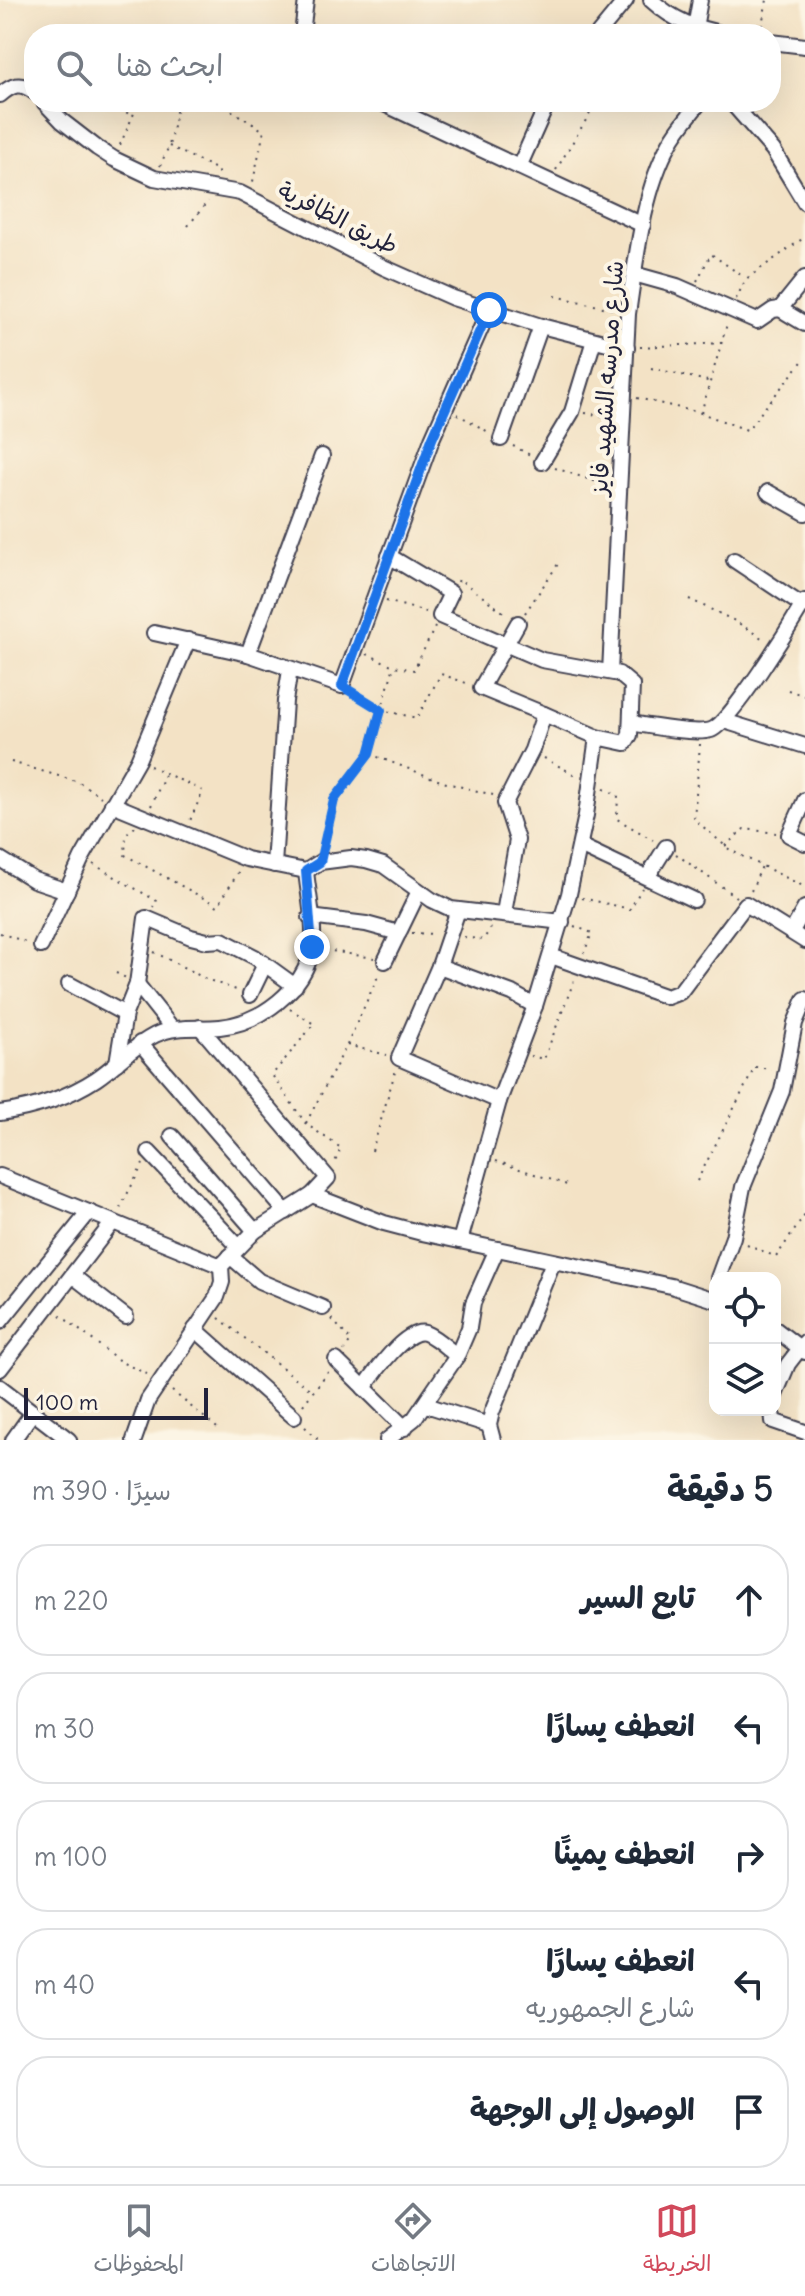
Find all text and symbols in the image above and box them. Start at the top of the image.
search box [24,24,781,112]
icon: search [52,46,96,90]
text: ابحث هنا [116,46,223,84]
street label: طريق الظافرية [273,174,404,260]
street label: شارع مدرسه الشهيد فايز [583,260,632,499]
route start [471,292,507,328]
route end [294,929,330,965]
map controls [709,1272,781,1416]
button: locate [709,1272,781,1344]
button: layers [709,1344,781,1416]
scale bar [24,1384,208,1420]
text: 100 m [36,1388,98,1416]
text: 5 دقيقة [667,1467,773,1510]
text: سيرًا · 390 m [32,1474,171,1507]
text: تابع السير [581,1578,695,1616]
icon: ahead [727,1578,771,1622]
text: 220 m [34,1584,109,1617]
text: انعطف يسارًا [546,1706,695,1744]
icon: left [727,1706,771,1750]
text: 30 m [34,1712,95,1745]
text: انعطف يمينًا [554,1834,695,1872]
icon: right [727,1834,771,1878]
text: 100 m [34,1840,108,1873]
text: انعطف يسارًا [546,1941,695,1979]
icon: left [727,1962,771,2006]
text: 40 m [34,1968,95,2001]
text: شارع الجمهوريه [526,1991,695,2024]
text: الوصول إلى الوجهة [470,2090,695,2128]
icon: arrive [727,2090,771,2134]
tab: المحفوظات [93,2199,184,2283]
tab: الاتجاهات [371,2199,456,2283]
tab: الخريطة [643,2199,712,2283]

